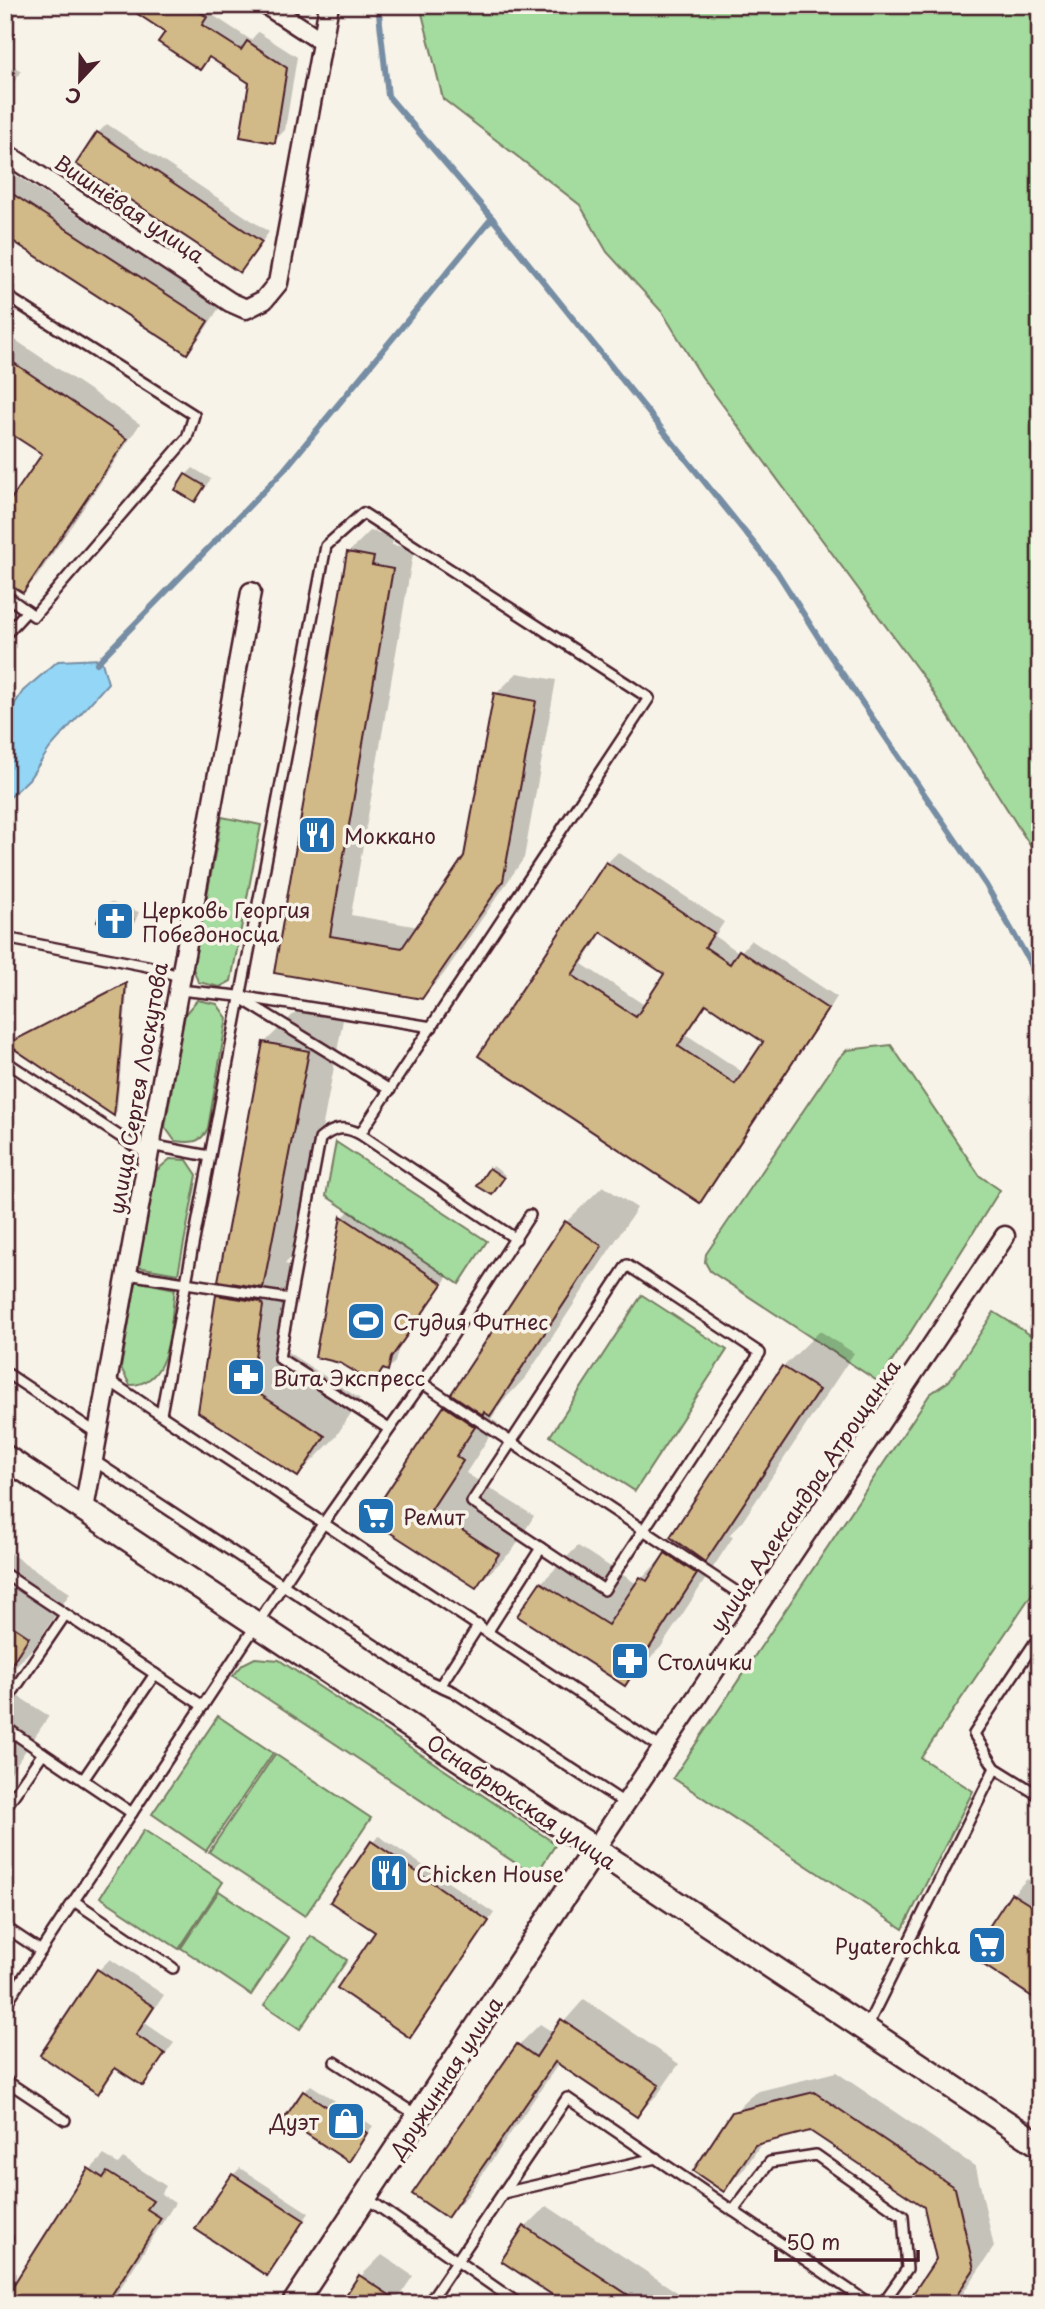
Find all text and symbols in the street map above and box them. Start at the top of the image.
north arrow [46,46,116,116]
text: С [61,81,85,112]
street label: Вишнёвая улица [49,146,212,271]
restaurant icon: Моккано [296,814,338,856]
place label: Моккано [344,819,436,851]
place label: Церковь Георгия Победоносца [142,893,311,949]
church icon: Церковь Георгия Победоносца [94,900,136,942]
street label: улица Сергея Лоскутова [99,960,175,1216]
sports icon: Студия Фитнес [345,1300,387,1342]
place label: Студия Фитнес [393,1305,548,1337]
street label: улица Александра Атрощанка [701,1352,907,1638]
pharmacy icon: Вита Экспресс [225,1356,267,1398]
place label: Вита Экспресс [273,1361,426,1393]
supermarket icon: Ремит [355,1495,397,1537]
place label: Ремит [403,1500,466,1532]
pharmacy icon: Столички [609,1640,651,1682]
place label: Столички [657,1645,753,1677]
street label: Оснабрюкская улица [421,1726,624,1877]
restaurant icon: Chicken House [368,1852,410,1894]
place label: Chicken House [416,1857,564,1889]
supermarket icon: Pyaterochka [966,1924,1008,1966]
place label: Pyaterochka [835,1929,960,1961]
street label: Дружинная улица [380,1989,510,2165]
shop icon: Дуэт [325,2100,367,2142]
place label: Дуэт [269,2105,320,2137]
scale bar [776,2218,917,2262]
text: 50 m [786,2225,840,2257]

